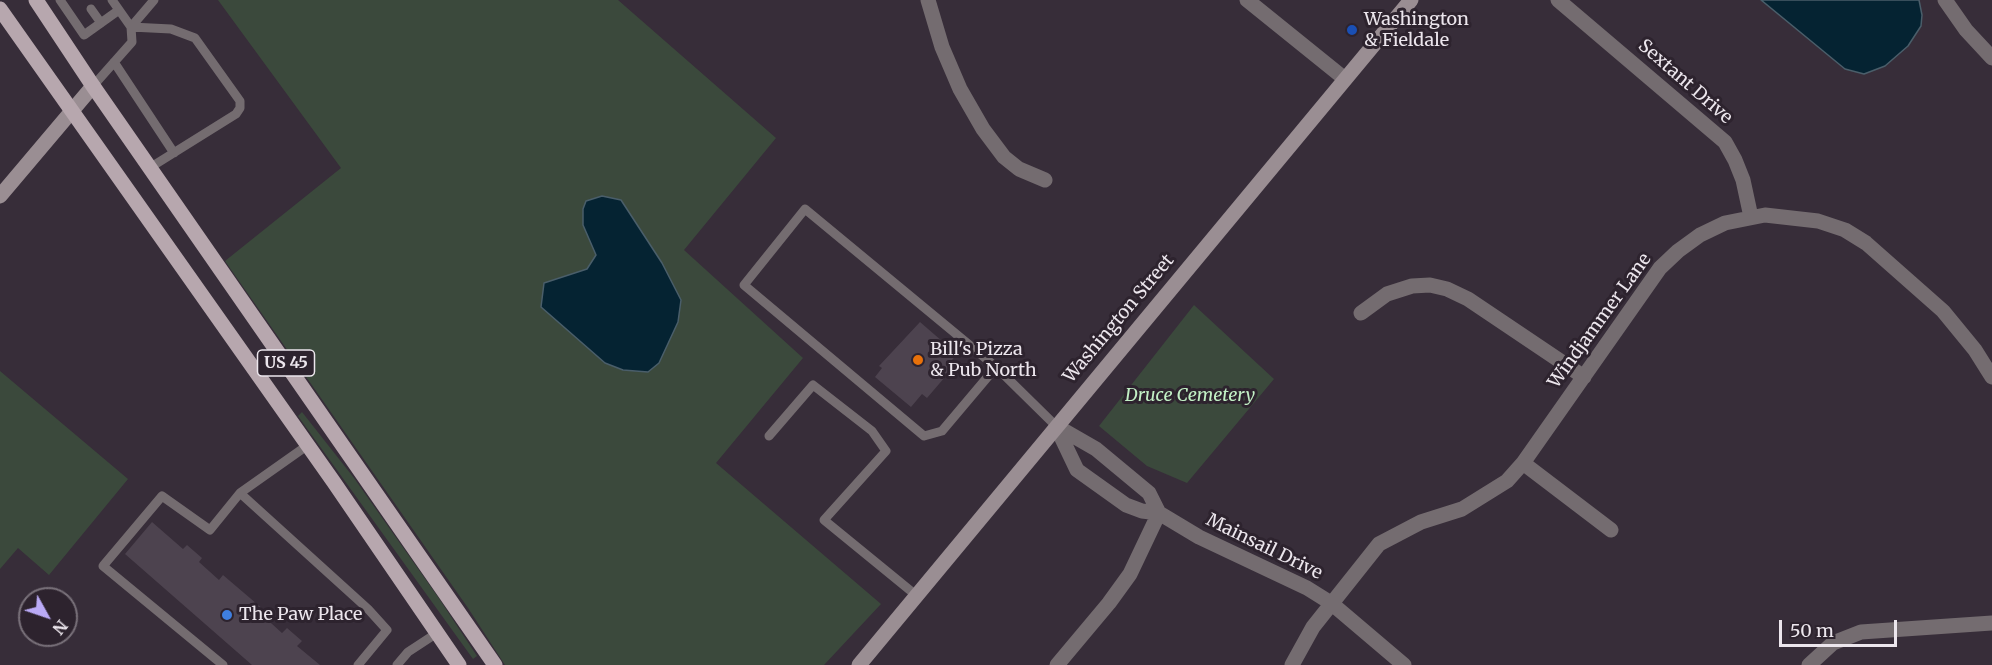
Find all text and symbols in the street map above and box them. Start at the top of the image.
place label: Washington & Fieldale [1364,9,1469,52]
marker: Washington & Fieldale [1345,23,1359,37]
street label: Sextant Drive [1634,35,1736,129]
street label: Windjammer Lane [1544,249,1656,393]
street label: Washington Street [1059,250,1179,388]
place label: Bill's Pizza & Pub North [930,339,1037,382]
road number: US 45 [258,350,314,376]
marker: Bill's Pizza & Pub North [911,353,925,367]
park label: Druce Cemetery [1125,385,1255,407]
street label: Mainsail Drive [1202,510,1326,584]
north arrow [18,587,78,647]
place label: The Paw Place [239,604,362,626]
marker: The Paw Place [220,608,234,622]
scale bar [1782,608,1900,646]
text: N [49,616,72,639]
text: 50 m [1790,619,1834,642]

